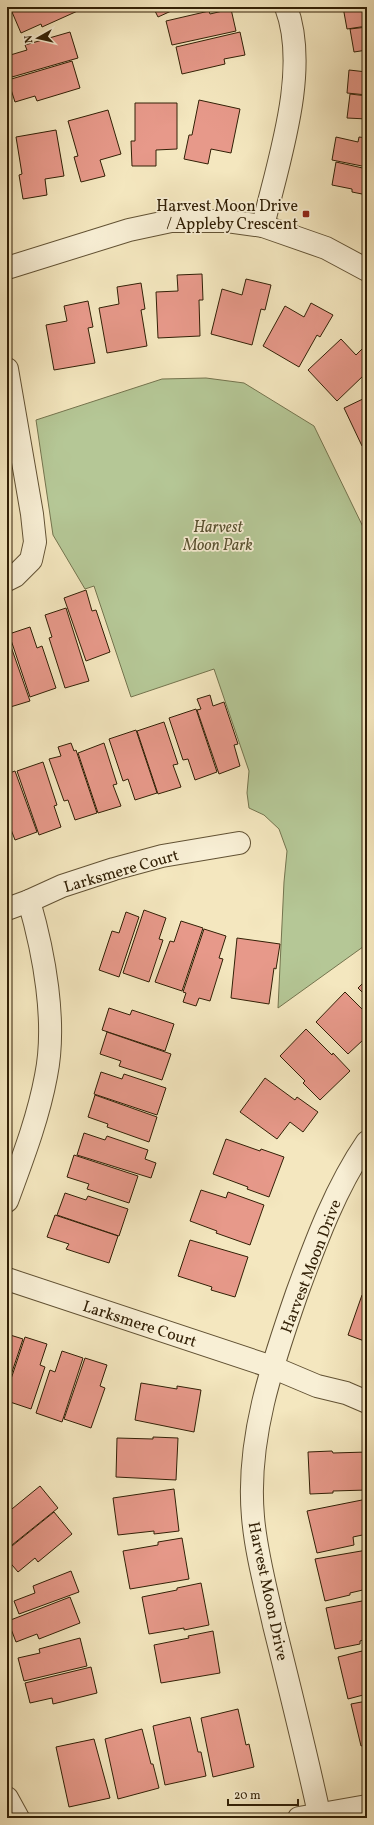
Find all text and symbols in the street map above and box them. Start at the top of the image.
north arrow [18,18,58,58]
text: N [22,34,38,44]
place label: Harvest Moon Drive / Appleby Crescent [156,196,298,236]
marker: Harvest Moon Drive / Appleby Crescent [301,209,311,219]
park label: Harvest Moon Park [182,517,253,557]
street label: Larksmere Court [61,845,182,899]
street label: Harvest Moon Drive [276,1197,348,1337]
street label: Larksmere Court [80,1296,200,1354]
street label: Harvest Moon Drive [242,1520,293,1663]
scale bar [228,1781,298,1807]
text: 20 m [234,1788,261,1804]

